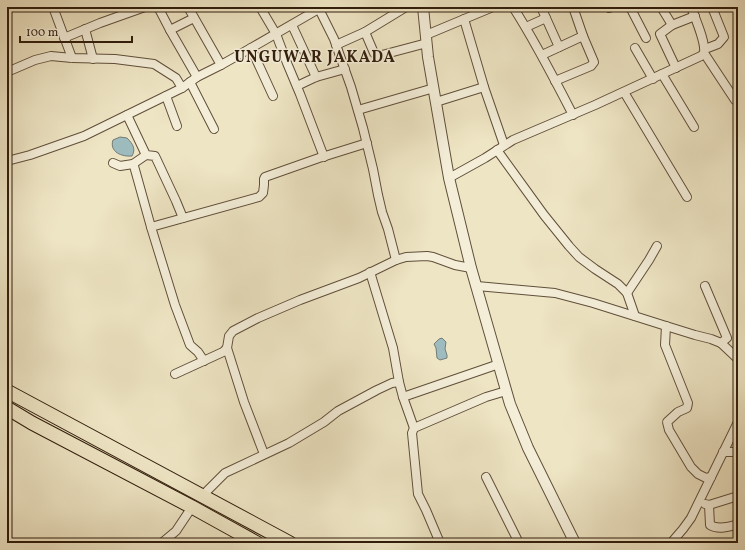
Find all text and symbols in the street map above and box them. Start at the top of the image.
scale bar [20,18,132,44]
text: 100 m [26,25,59,41]
district label: UNGUWAR JAKADA [234,47,396,69]

